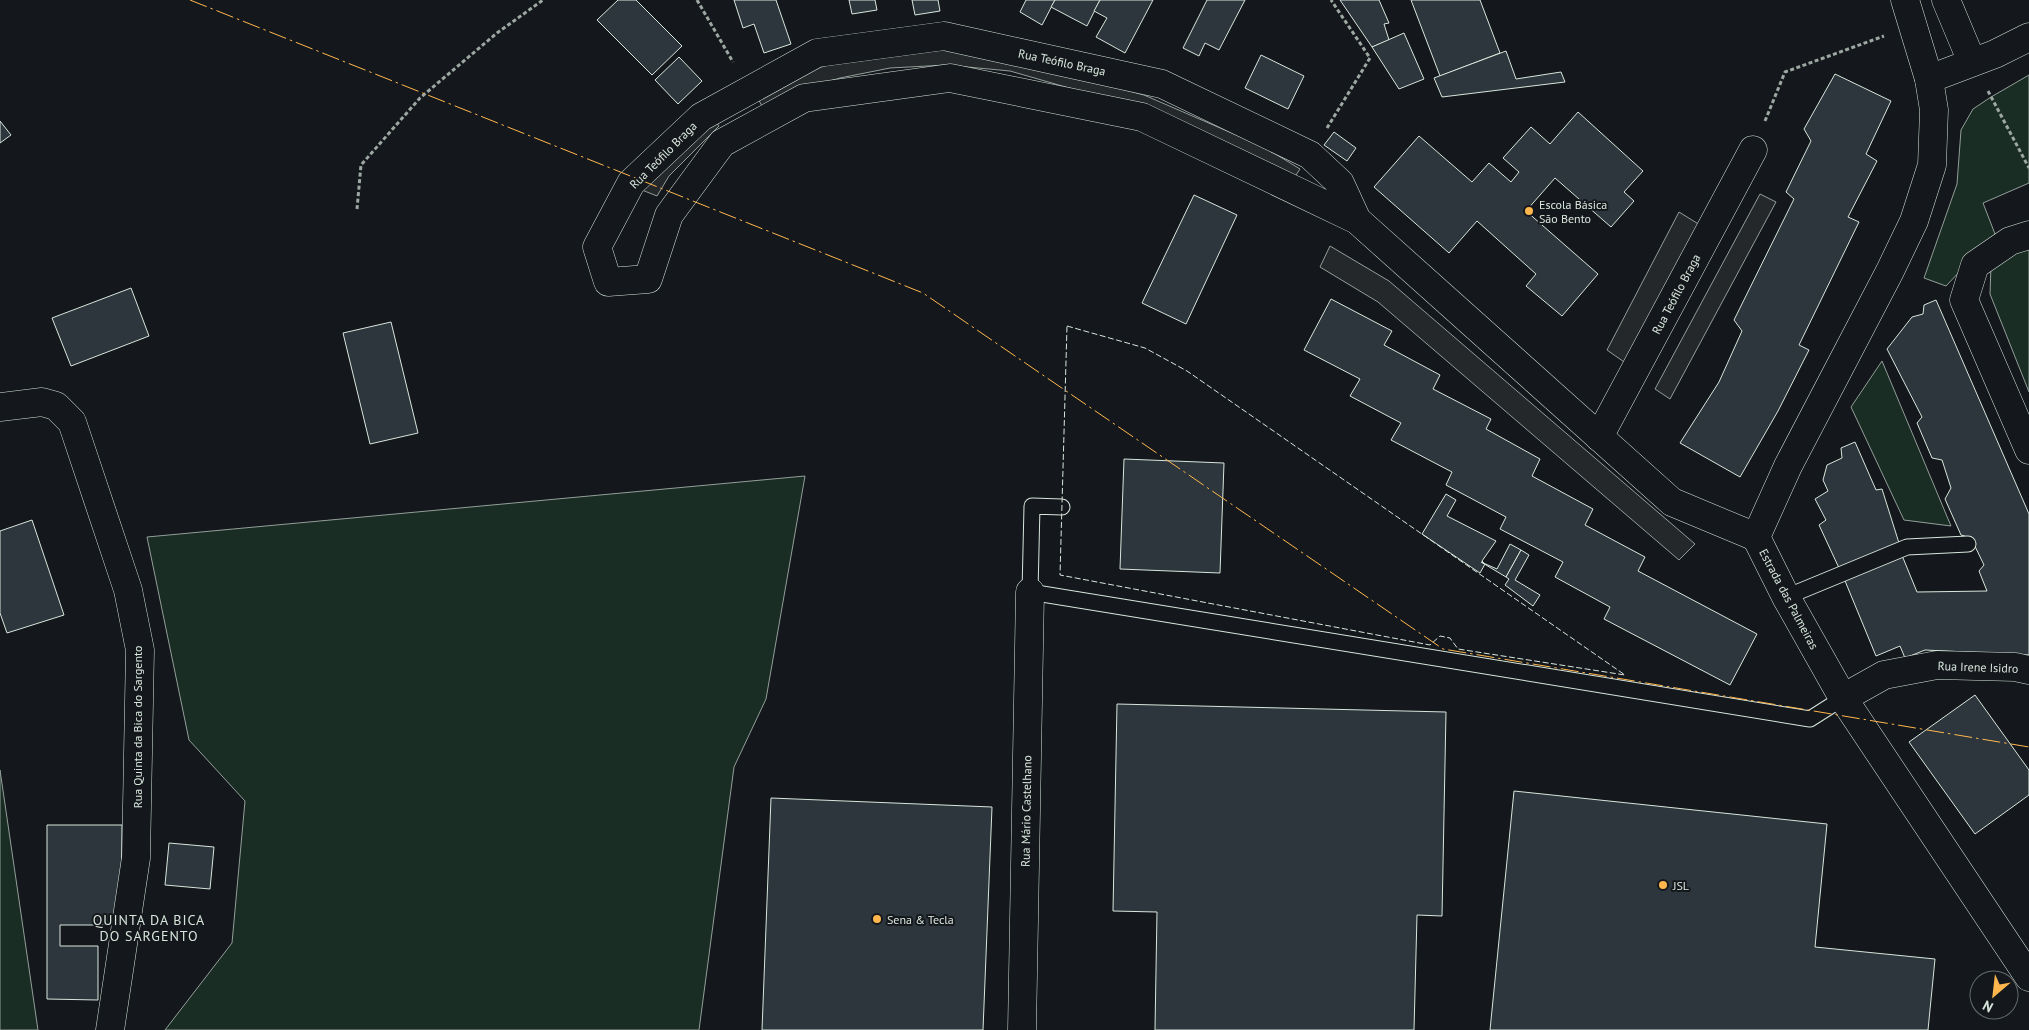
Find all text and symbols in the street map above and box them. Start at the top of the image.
street label: Rua Teófilo Braga [1017,45,1107,79]
street label: Rua Teófilo Braga [626,118,700,192]
place label: Escola Básica São Bento [1539,197,1607,226]
marker: Escola Básica São Bento [1523,205,1535,217]
street label: Rua Teófilo Braga [1649,251,1703,337]
street label: Estrada das Palmeiras [1756,546,1822,652]
street label: Rua Quinta da Bica do Sargento [130,646,145,808]
street label: Rua Irene Isidro [1937,658,2019,676]
street label: Rua Mário Castelhano [1018,755,1034,867]
place label: JSL [1672,878,1689,893]
marker: JSL [1657,879,1669,891]
district label: QUINTA DA BICA DO SARGENTO [93,911,205,945]
place label: Sena & Tecla [887,912,954,927]
marker: Sena & Tecla [871,913,883,925]
north arrow [1969,970,2019,1020]
text: N [1980,996,1996,1017]

